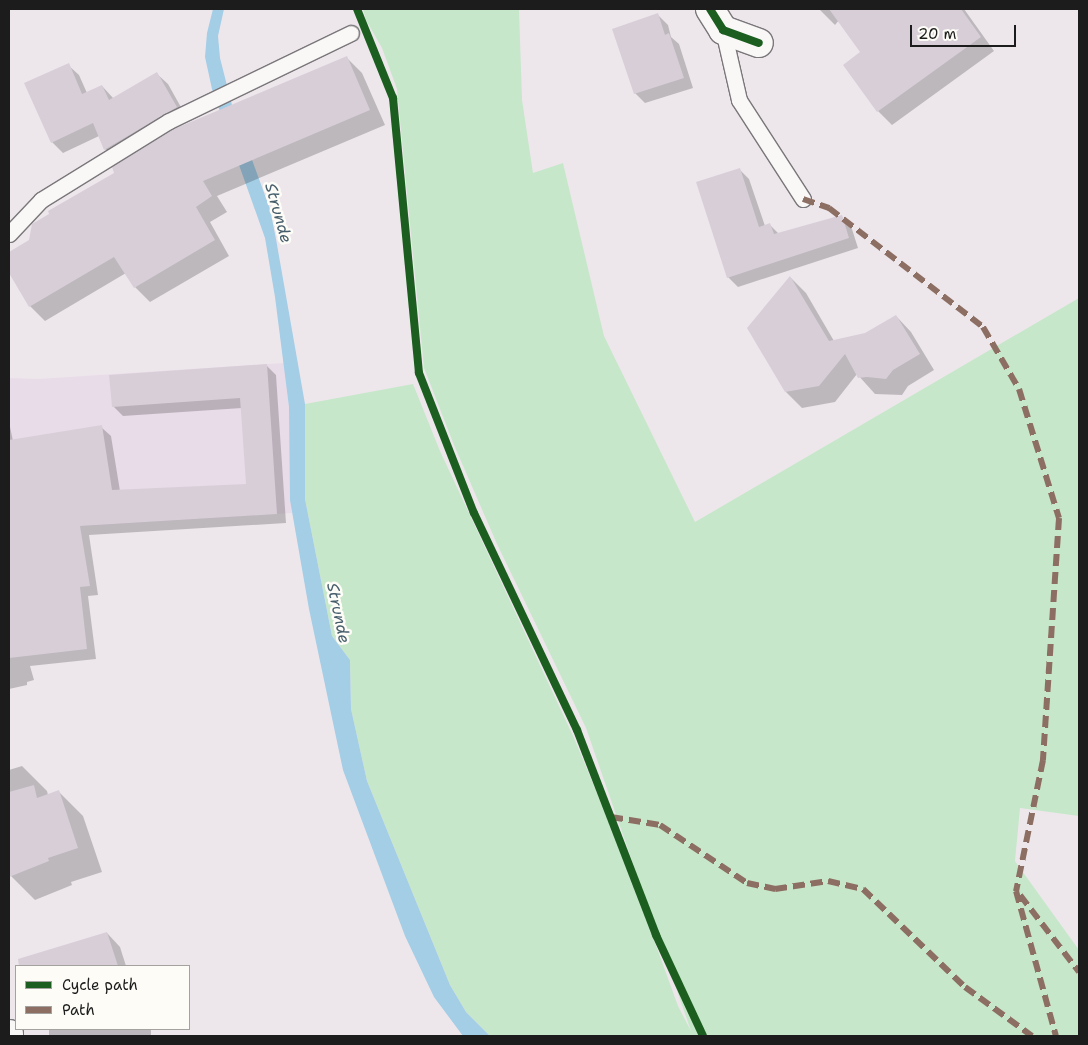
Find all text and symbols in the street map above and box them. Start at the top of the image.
scale bar [913,15,1019,47]
text: 20 m [918,24,957,44]
water label: Strunde [260,181,296,245]
water label: Strunde [322,581,354,645]
legend [15,965,190,1030]
text: Cycle path [62,975,138,995]
text: Path [62,1000,95,1020]

